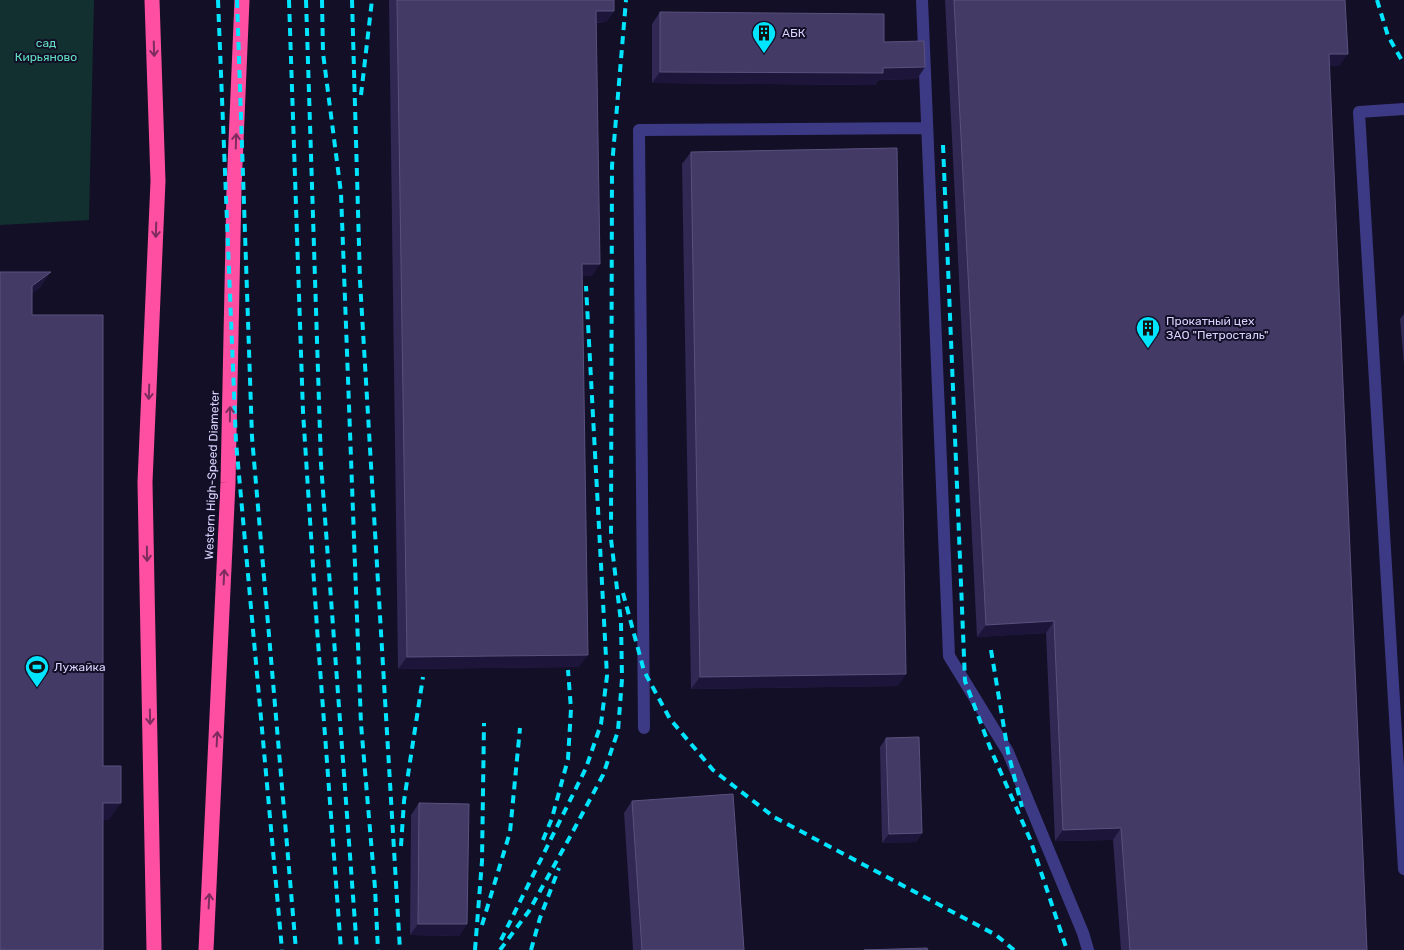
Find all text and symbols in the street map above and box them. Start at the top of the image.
building icon: АБК [751,20,777,54]
place label: АБК [782,26,806,40]
park label: сад Кирьяново [15,36,77,64]
one-way arrow [149,40,158,56]
one-way arrow [231,133,241,149]
one-way arrow [151,221,161,237]
place label: Прокатный цех ЗАО "Петросталь" [1166,314,1268,342]
building icon: Прокатный цех ЗАО "Петросталь" [1135,315,1161,349]
one-way arrow [144,384,154,400]
street label: Western High-Speed Diameter [202,390,222,560]
one-way arrow [225,407,234,423]
one-way arrow [142,546,151,562]
one-way arrow [219,569,228,585]
sports icon: Лужайка [24,654,50,688]
place label: Лужайка [54,660,106,674]
one-way arrow [145,708,155,725]
one-way arrow [212,731,221,747]
one-way arrow [205,894,214,910]

